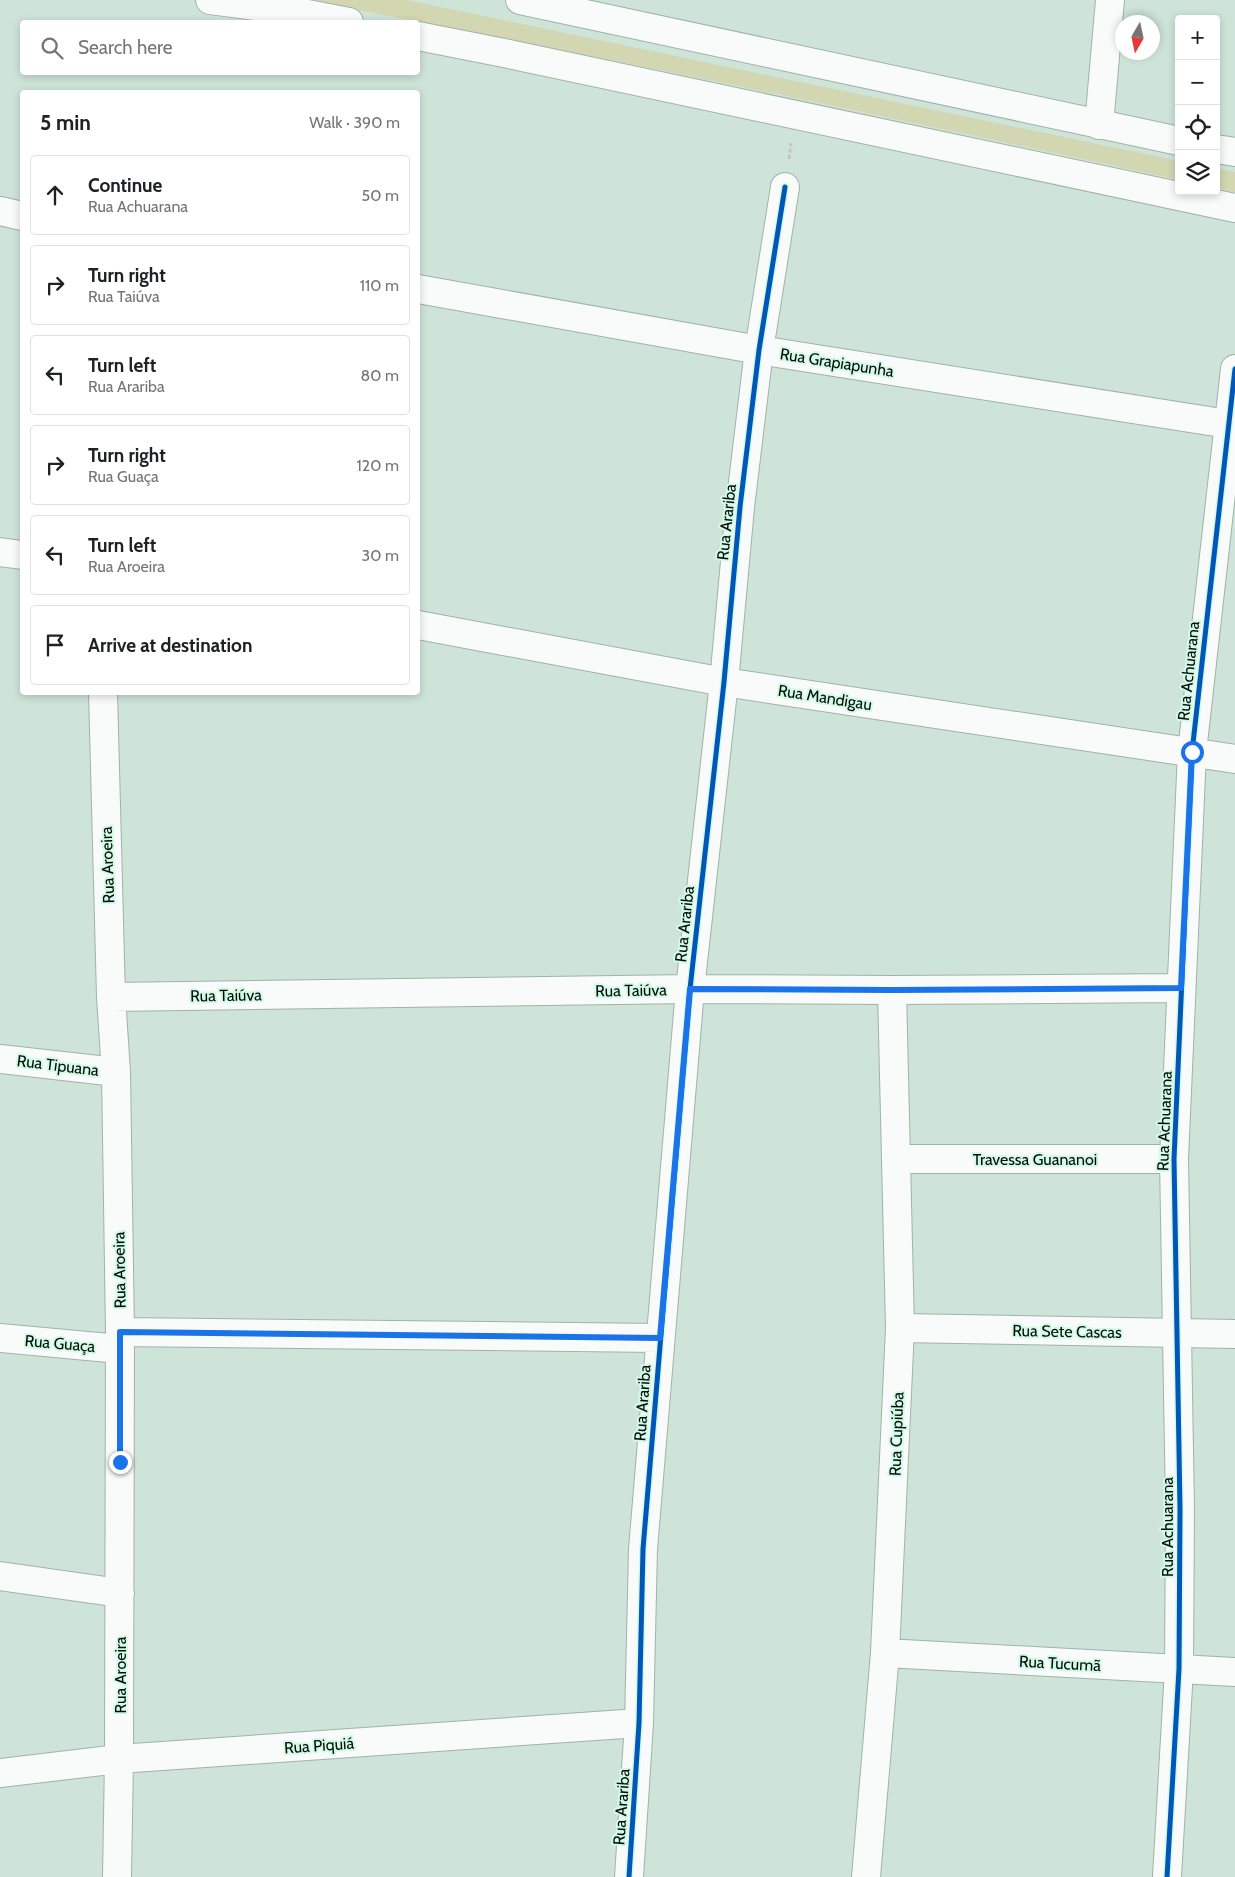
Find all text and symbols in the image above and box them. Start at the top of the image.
north arrow [1115,15,1160,60]
map controls [1175,15,1220,195]
button: + [1175,15,1220,60]
search box [20,20,420,75]
icon: search [38,34,66,62]
text: Search here [78,36,172,59]
button: − [1175,60,1220,105]
button: locate [1175,105,1220,150]
text: 5 min [40,110,91,135]
text: Walk · 390 m [309,113,400,132]
button: layers [1175,150,1220,195]
text: Continue [88,174,162,197]
icon: ahead [41,181,69,209]
text: 50 m [362,186,399,205]
text: Rua Achuarana [88,197,188,216]
text: Turn right [88,264,166,287]
icon: right [41,271,69,299]
text: 110 m [360,276,399,295]
text: Rua Taiúva [88,287,160,306]
street label: Rua Grapiapunha [779,344,895,381]
text: Turn left [88,354,156,377]
icon: left [41,361,69,389]
text: 80 m [361,366,399,385]
text: Rua Arariba [88,377,165,396]
text: Turn right [88,444,166,467]
icon: right [41,451,69,479]
text: 120 m [357,456,399,475]
text: Rua Guaça [88,467,159,486]
street label: Rua Arariba [713,483,740,561]
text: Turn left [88,534,156,557]
icon: left [41,541,69,569]
text: 30 m [362,546,399,565]
text: Rua Aroeira [88,557,165,576]
street label: Rua Achuarana [1174,620,1203,722]
icon: arrive [41,631,69,659]
text: Arrive at destination [88,634,252,657]
street label: Rua Mandigau [777,681,873,714]
route start [1181,741,1204,764]
street label: Rua Aroeira [97,826,118,904]
street label: Rua Arariba [671,885,698,963]
street label: Rua Taiúva [595,980,667,1001]
street label: Rua Taiúva [190,985,262,1006]
street label: Rua Tipuana [16,1051,100,1080]
street label: Rua Achuarana [1153,1070,1176,1171]
street label: Travessa Guananoi [973,1150,1097,1169]
street label: Rua Aroeira [109,1231,130,1309]
street label: Rua Sete Cascas [1012,1321,1122,1342]
street label: Rua Guaça [24,1331,96,1356]
street label: Rua Arariba [630,1364,655,1442]
street label: Rua Cupiúba [886,1391,907,1477]
route end [109,1451,132,1474]
street label: Rua Achuarana [1158,1477,1177,1577]
street label: Rua Aroeira [111,1636,130,1713]
street label: Rua Tucumã [1019,1652,1102,1675]
street label: Rua Piquiá [283,1734,355,1757]
street label: Rua Arariba [609,1768,634,1846]

